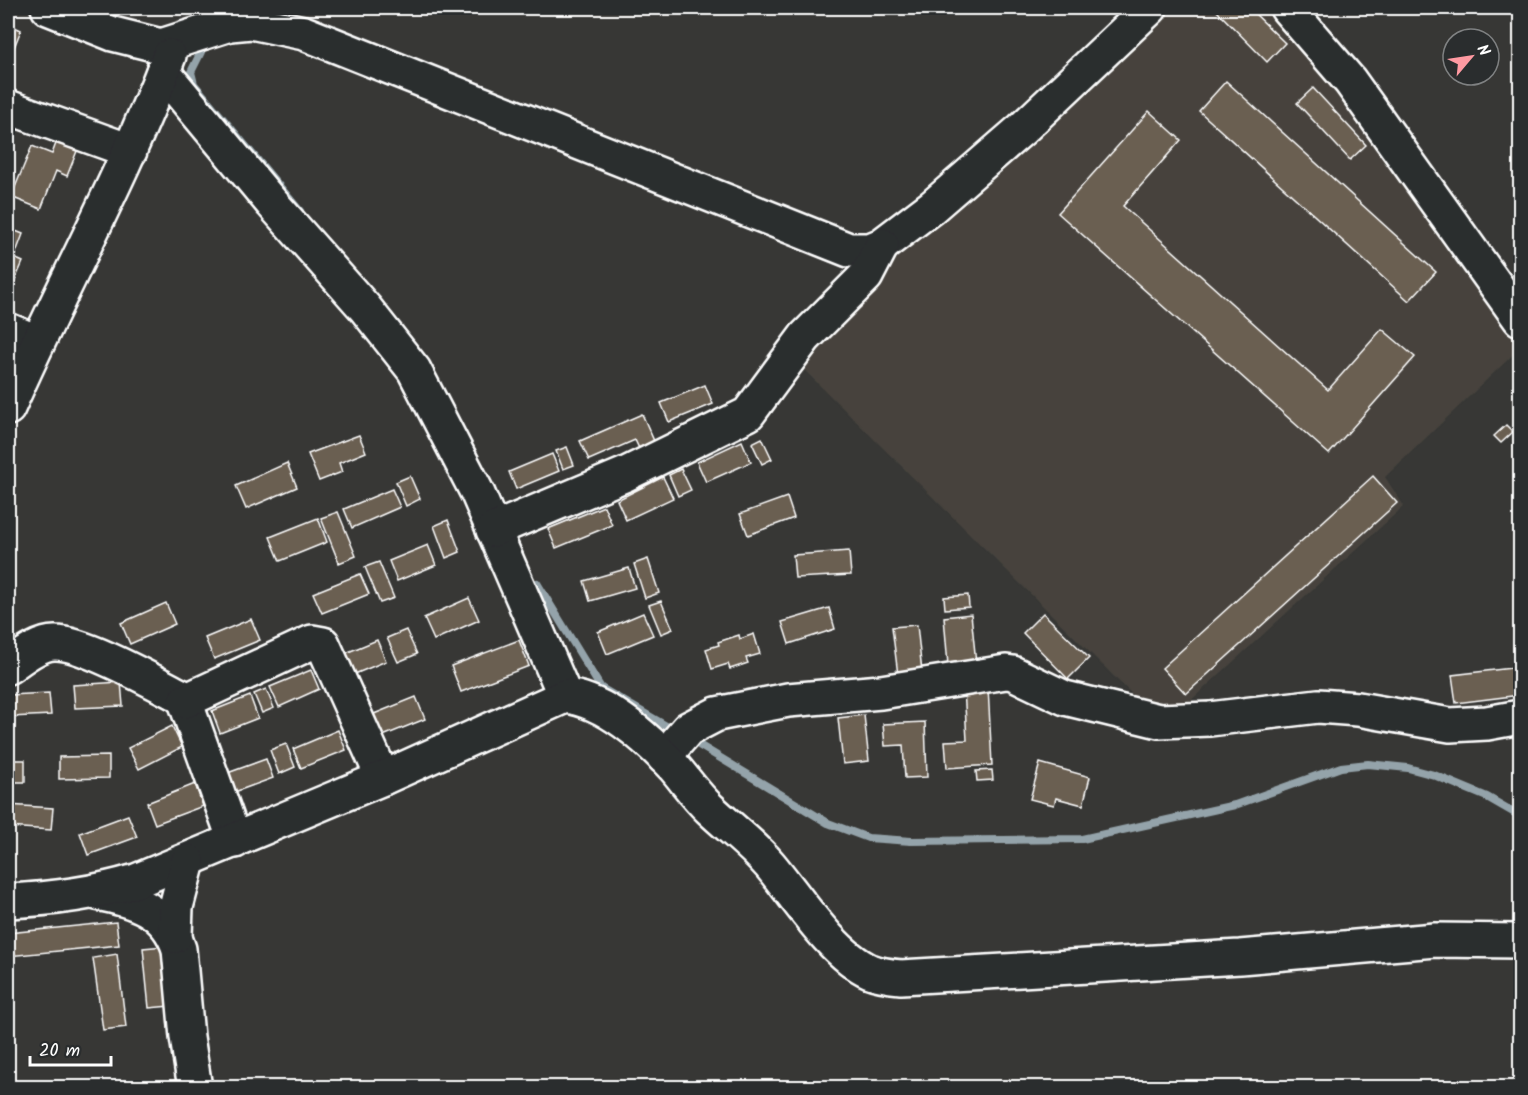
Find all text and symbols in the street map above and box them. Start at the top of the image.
north arrow [1441,27,1501,87]
text: N [1469,40,1496,61]
scale bar [30,1029,111,1067]
text: 20 m [39,1037,80,1066]

